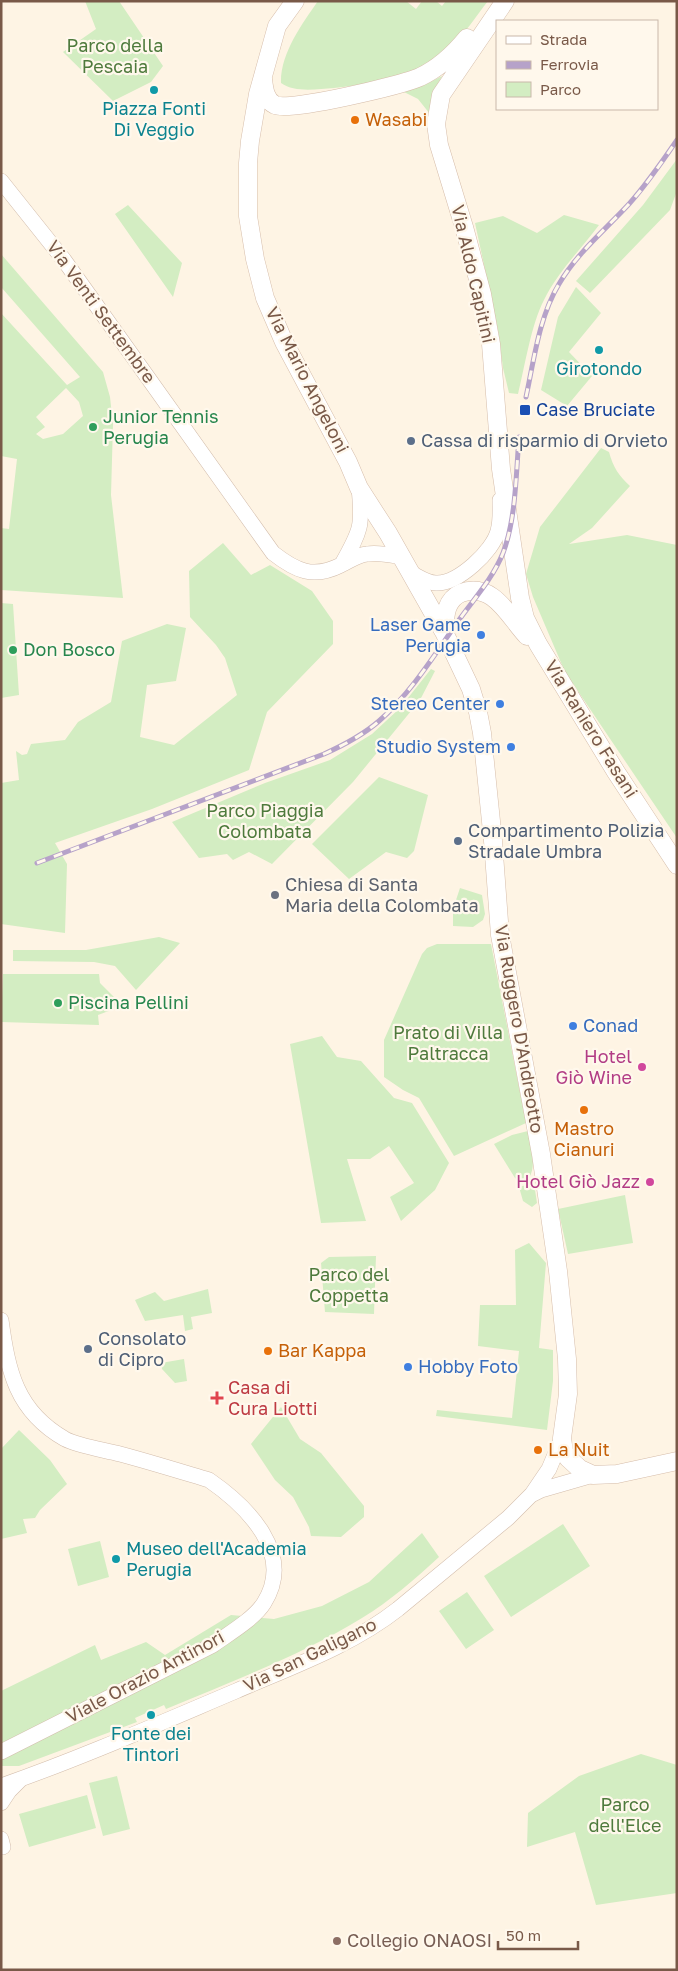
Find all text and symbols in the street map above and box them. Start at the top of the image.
legend [496,20,658,110]
text: Strada [540,30,587,48]
park label: Parco della Pescaia [67,34,163,77]
text: Ferrovia [540,55,599,73]
text: Parco [540,80,581,98]
marker: Piazza Fonti Di Veggio [148,84,160,96]
place label: Piazza Fonti Di Veggio [102,97,206,140]
place label: Wasabi [365,108,427,130]
marker: Wasabi [349,114,361,126]
street label: Via Aldo Capitini [447,202,501,345]
street label: Via Venti Settembre [43,236,161,387]
street label: Via Mario Angeloni [261,303,354,456]
marker: Girotondo [593,344,605,356]
place label: Girotondo [556,357,642,379]
place label: Case Bruciate [536,398,655,420]
marker: Case Bruciate [518,403,532,417]
place label: Junior Tennis Perugia [103,405,219,448]
marker: Junior Tennis Perugia [87,421,99,433]
place label: Cassa di risparmio di Orvieto [421,429,668,451]
marker: Cassa di risparmio di Orvieto [405,435,417,447]
place label: Laser Game Perugia [370,613,471,656]
marker: Laser Game Perugia [475,629,487,641]
place label: Don Bosco [23,638,115,660]
marker: Don Bosco [7,644,19,656]
street label: Via Raniero Fasani [541,655,643,801]
place label: Stereo Center [370,692,490,714]
marker: Stereo Center [494,698,506,710]
place label: Studio System [376,735,501,757]
marker: Studio System [505,741,517,753]
park label: Parco Piaggia Colombata [206,799,324,842]
place label: Compartimento Polizia Stradale Umbra [468,819,665,862]
marker: Compartimento Polizia Stradale Umbra [452,835,464,847]
place label: Chiesa di Santa Maria della Colombata [285,873,479,916]
marker: Chiesa di Santa Maria della Colombata [269,889,281,901]
street label: Via Ruggero D'Andreotto [491,923,549,1135]
place label: Piscina Pellini [68,991,189,1013]
marker: Piscina Pellini [52,997,64,1009]
place label: Conad [583,1014,638,1036]
marker: Conad [567,1020,579,1032]
park label: Prato di Villa Paltracca [393,1021,503,1064]
place label: Hotel Giò Wine [556,1045,632,1088]
marker: Hotel Giò Wine [636,1061,648,1073]
marker: Mastro Cianuri [578,1104,590,1116]
place label: Mastro Cianuri [553,1117,615,1160]
place label: Hotel Giò Jazz [516,1170,640,1192]
marker: Hotel Giò Jazz [644,1176,656,1188]
park label: Parco del Coppetta [309,1263,390,1306]
place label: Consolato di Cipro [98,1327,186,1370]
place label: Bar Kappa [278,1339,366,1361]
marker: Consolato di Cipro [82,1343,94,1355]
marker: Bar Kappa [262,1345,274,1357]
place label: Hobby Foto [418,1355,518,1377]
marker: Hobby Foto [402,1361,414,1373]
place label: Casa di Cura Liotti [228,1376,318,1419]
marker: Casa di Cura Liotti [210,1391,224,1405]
place label: La Nuit [548,1438,610,1460]
marker: La Nuit [532,1444,544,1456]
place label: Museo dell'Academia Perugia [126,1537,307,1580]
marker: Museo dell'Academia Perugia [110,1553,122,1565]
street label: Via San Galigano [239,1612,380,1696]
street label: Viale Orazio Antinori [62,1625,227,1727]
marker: Fonte dei Tintori [145,1709,157,1721]
place label: Fonte dei Tintori [111,1722,191,1765]
park label: Parco dell'Elce [588,1793,662,1836]
scale bar [498,1918,578,1950]
text: 50 m [506,1926,541,1944]
place label: Collegio ONAOSI [347,1929,492,1951]
marker: Collegio ONAOSI [331,1935,343,1947]

